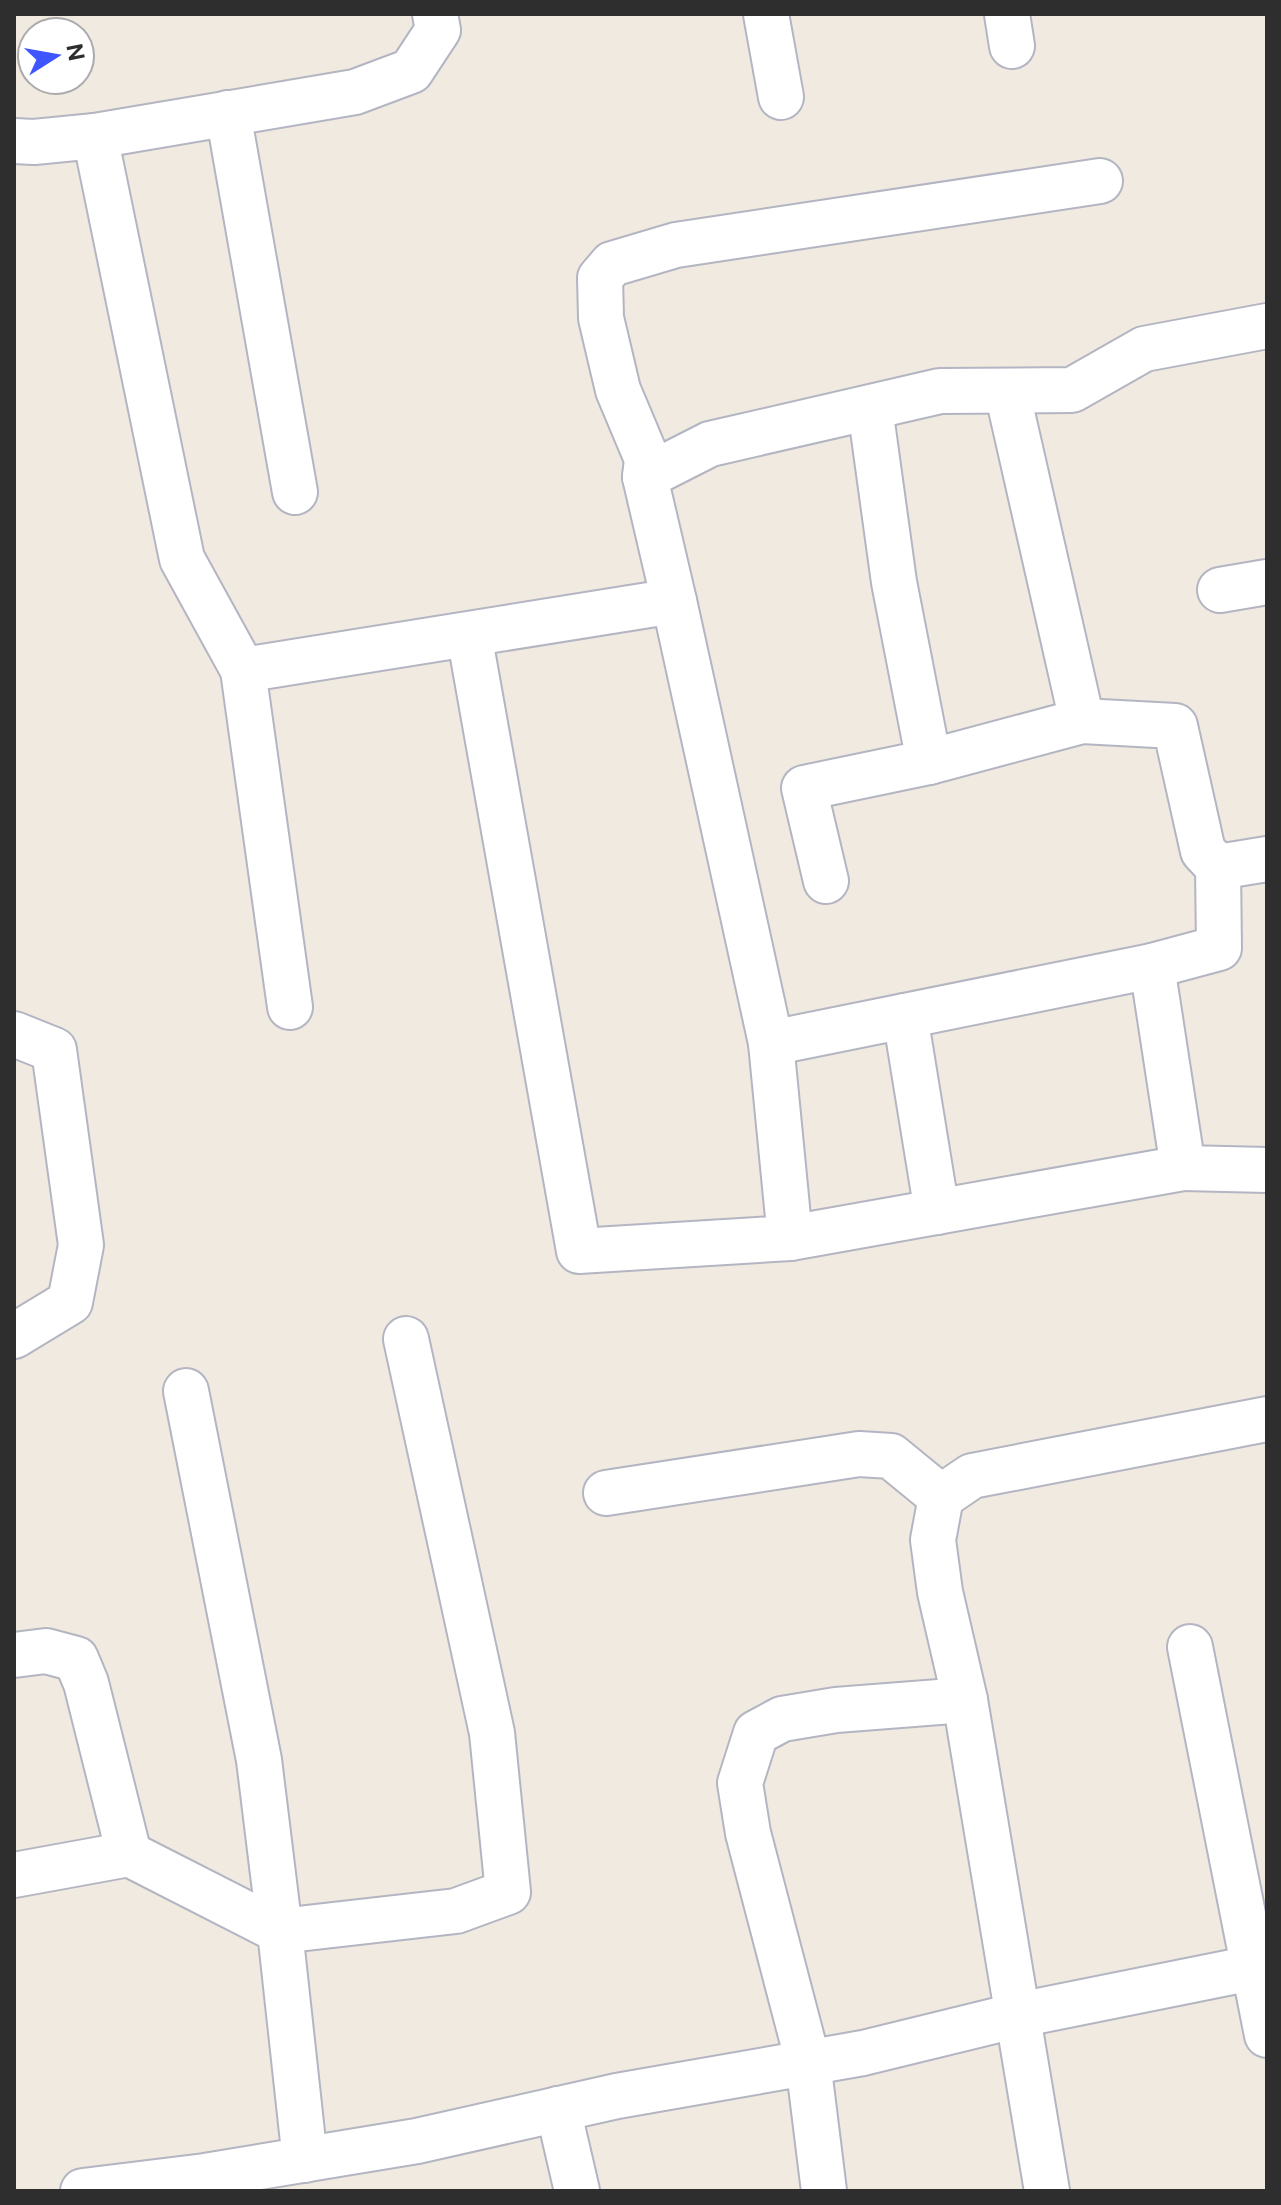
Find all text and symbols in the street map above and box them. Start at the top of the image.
north arrow [16,16,96,96]
text: N [61,41,90,63]

